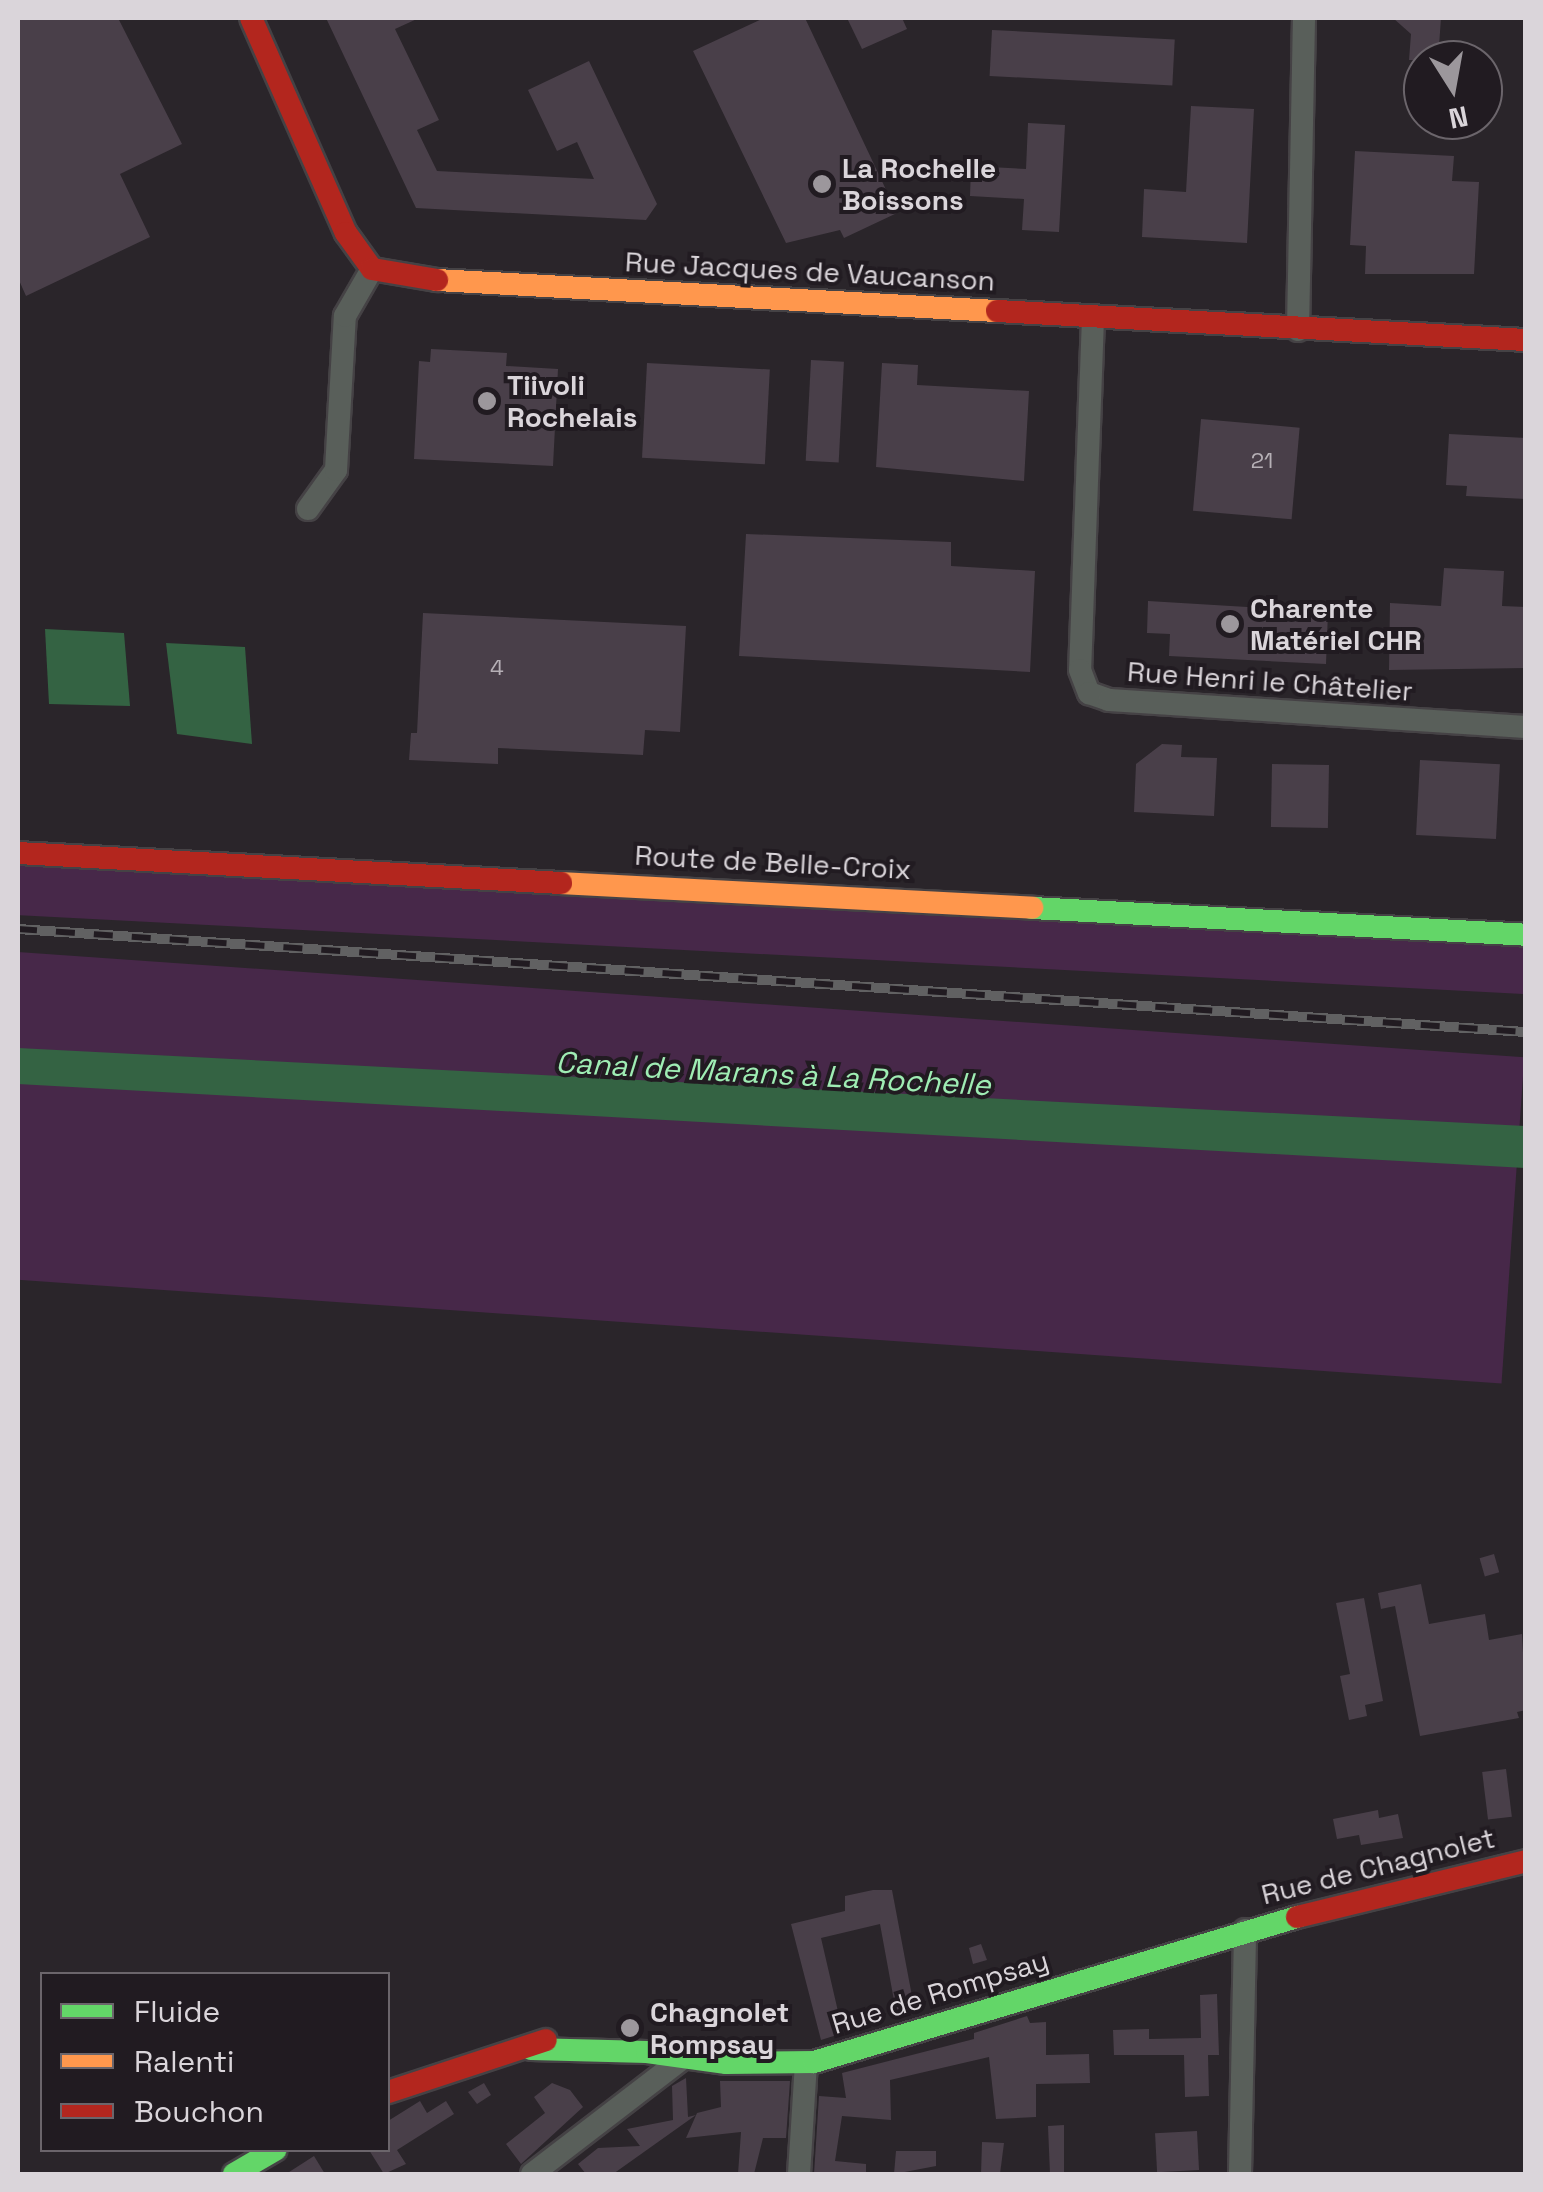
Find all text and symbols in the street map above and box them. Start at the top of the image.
north arrow [1403,40,1503,140]
text: N [1446,98,1471,137]
place label: La Rochelle Boissons [842,151,996,217]
marker: La Rochelle Boissons [811,173,833,195]
street label: Rue Jacques de Vaucanson [624,245,996,297]
place label: Tiivoli Rochelais [507,368,637,434]
marker: Tiivoli Rochelais [476,390,498,412]
house number: 21 [1251,448,1273,474]
place label: Charente Matériel CHR [1250,591,1422,657]
marker: Charente Matériel CHR [1219,613,1241,635]
street label: Rue Henri le Châtelier [1126,654,1414,708]
house number: 4 [490,655,504,681]
street label: Route de Belle-Croix [634,838,912,886]
water label: Canal de Marans à La Rochelle [555,1045,991,1103]
street label: Rue de Chagnolet [1258,1821,1498,1911]
street label: Rue de Rompsay [828,1943,1052,2041]
legend [40,1972,390,2152]
text: Fluide [134,1992,220,2031]
place label: Chagnolet Rompsay [650,1995,789,2061]
marker: Chagnolet Rompsay [619,2017,641,2039]
text: Ralenti [134,2042,234,2081]
text: Bouchon [134,2092,264,2131]

